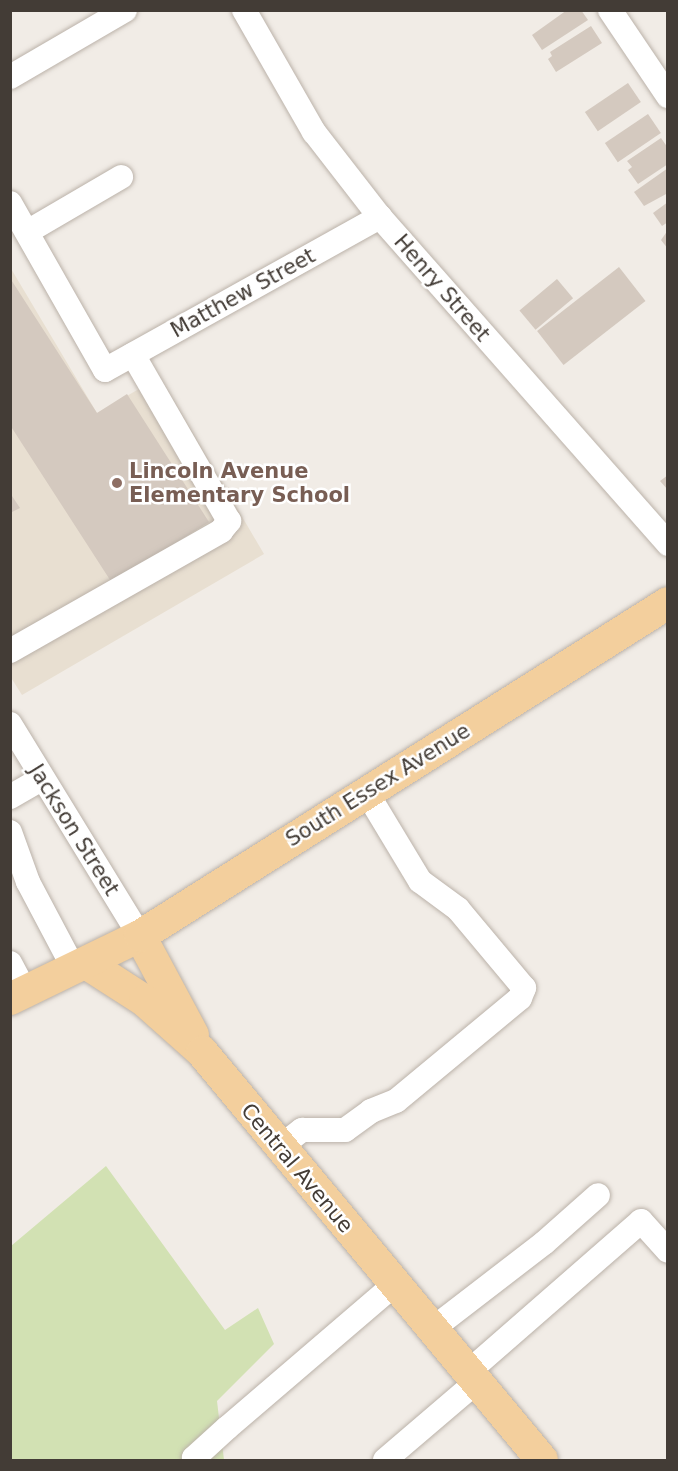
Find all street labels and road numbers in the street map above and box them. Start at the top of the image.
street label: Henry Street [389,229,495,347]
street label: Matthew Street [166,243,320,343]
street label: South Essex Avenue [281,718,475,852]
street label: Jackson Street [23,760,125,900]
street label: Central Avenue [236,1098,358,1238]

